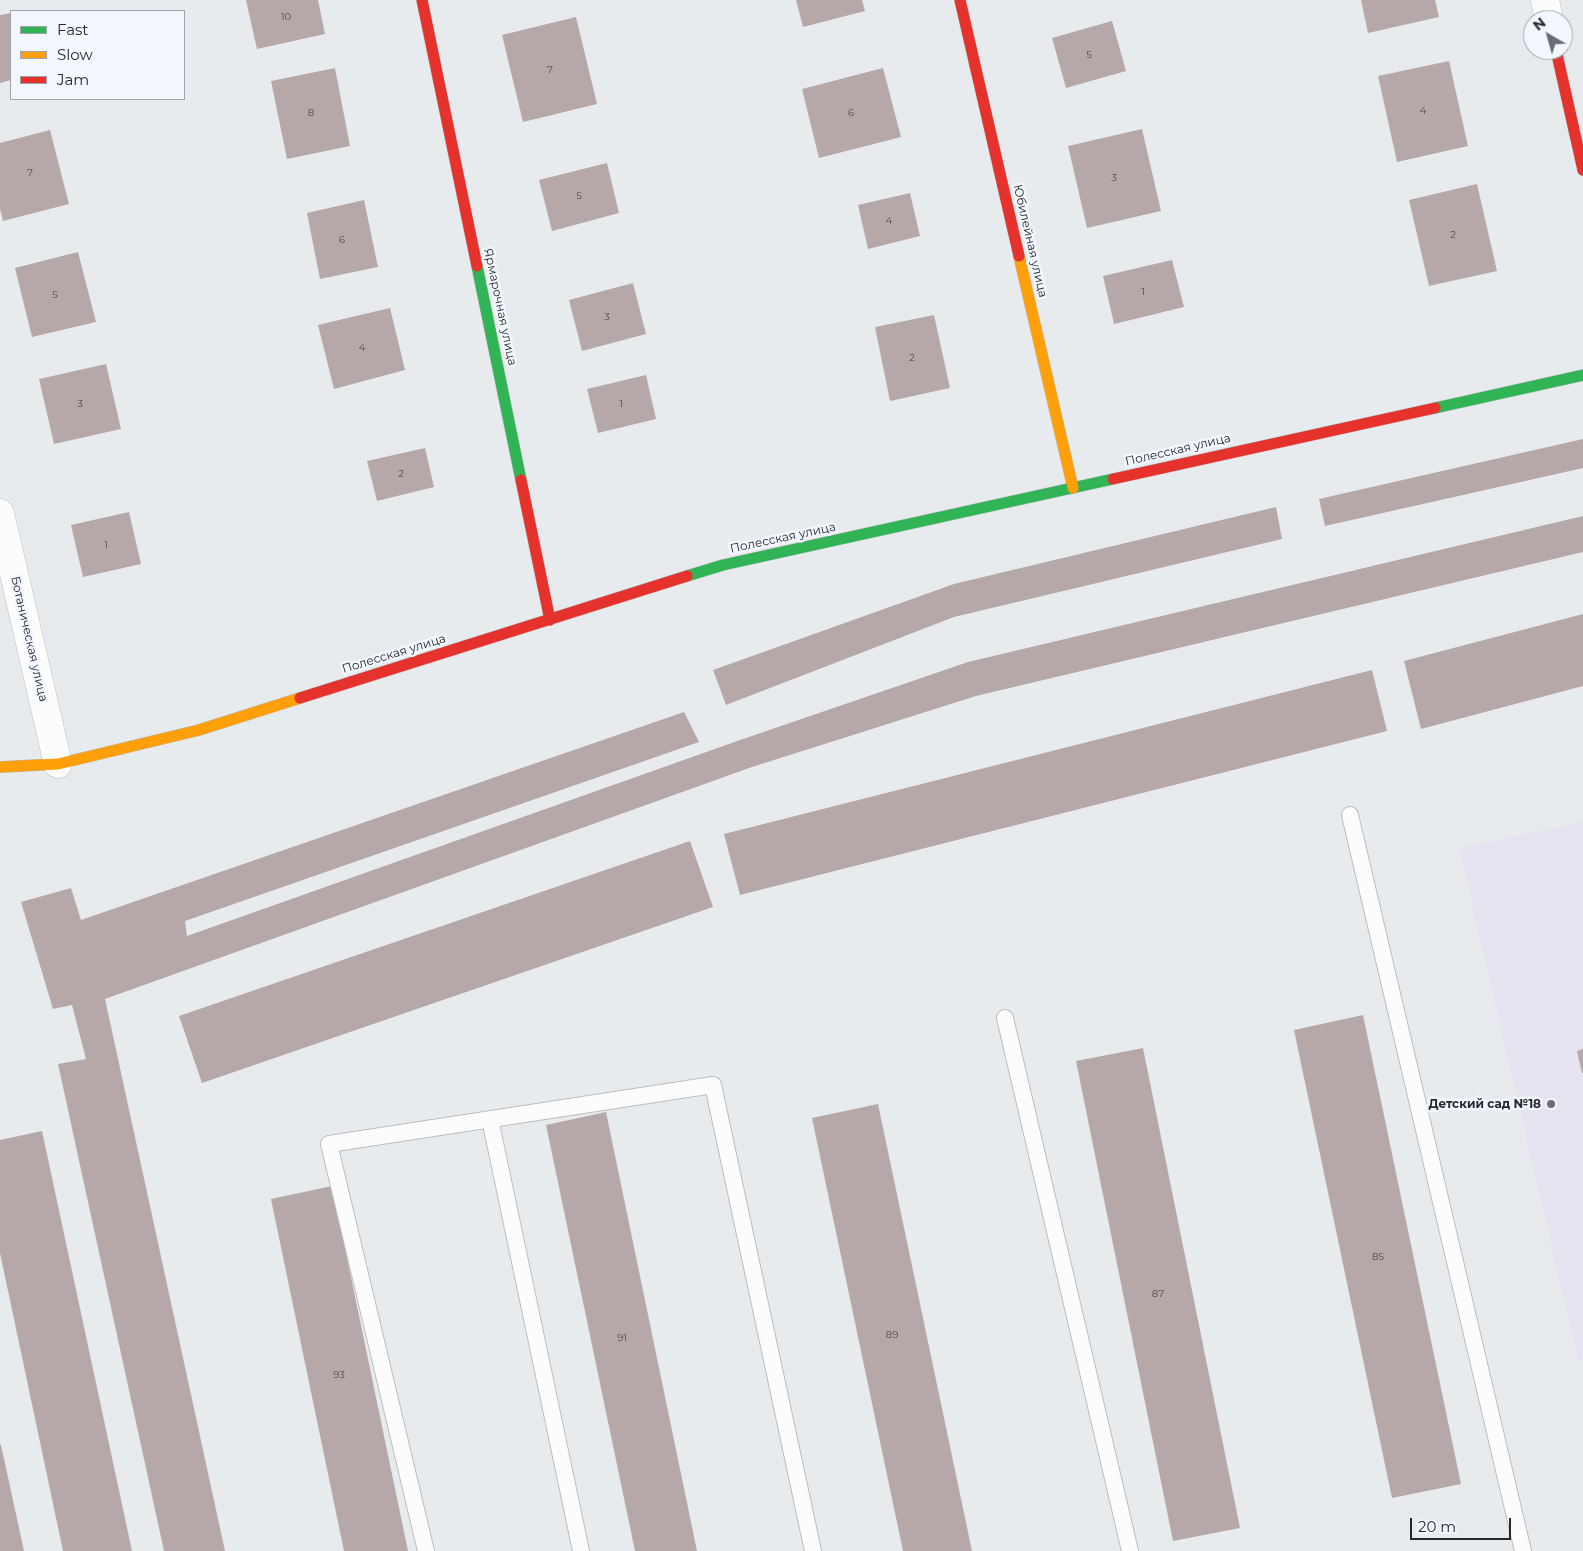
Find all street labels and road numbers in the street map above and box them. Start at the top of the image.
street label: Юбилейная улица [1010,183,1050,299]
street label: Ярмарочная улица [481,247,519,367]
street label: Полесская улица [1124,431,1232,469]
street label: Полесская улица [729,520,837,556]
street label: Ботаническая улица [8,575,50,703]
street label: Полесская улица [340,631,448,677]

